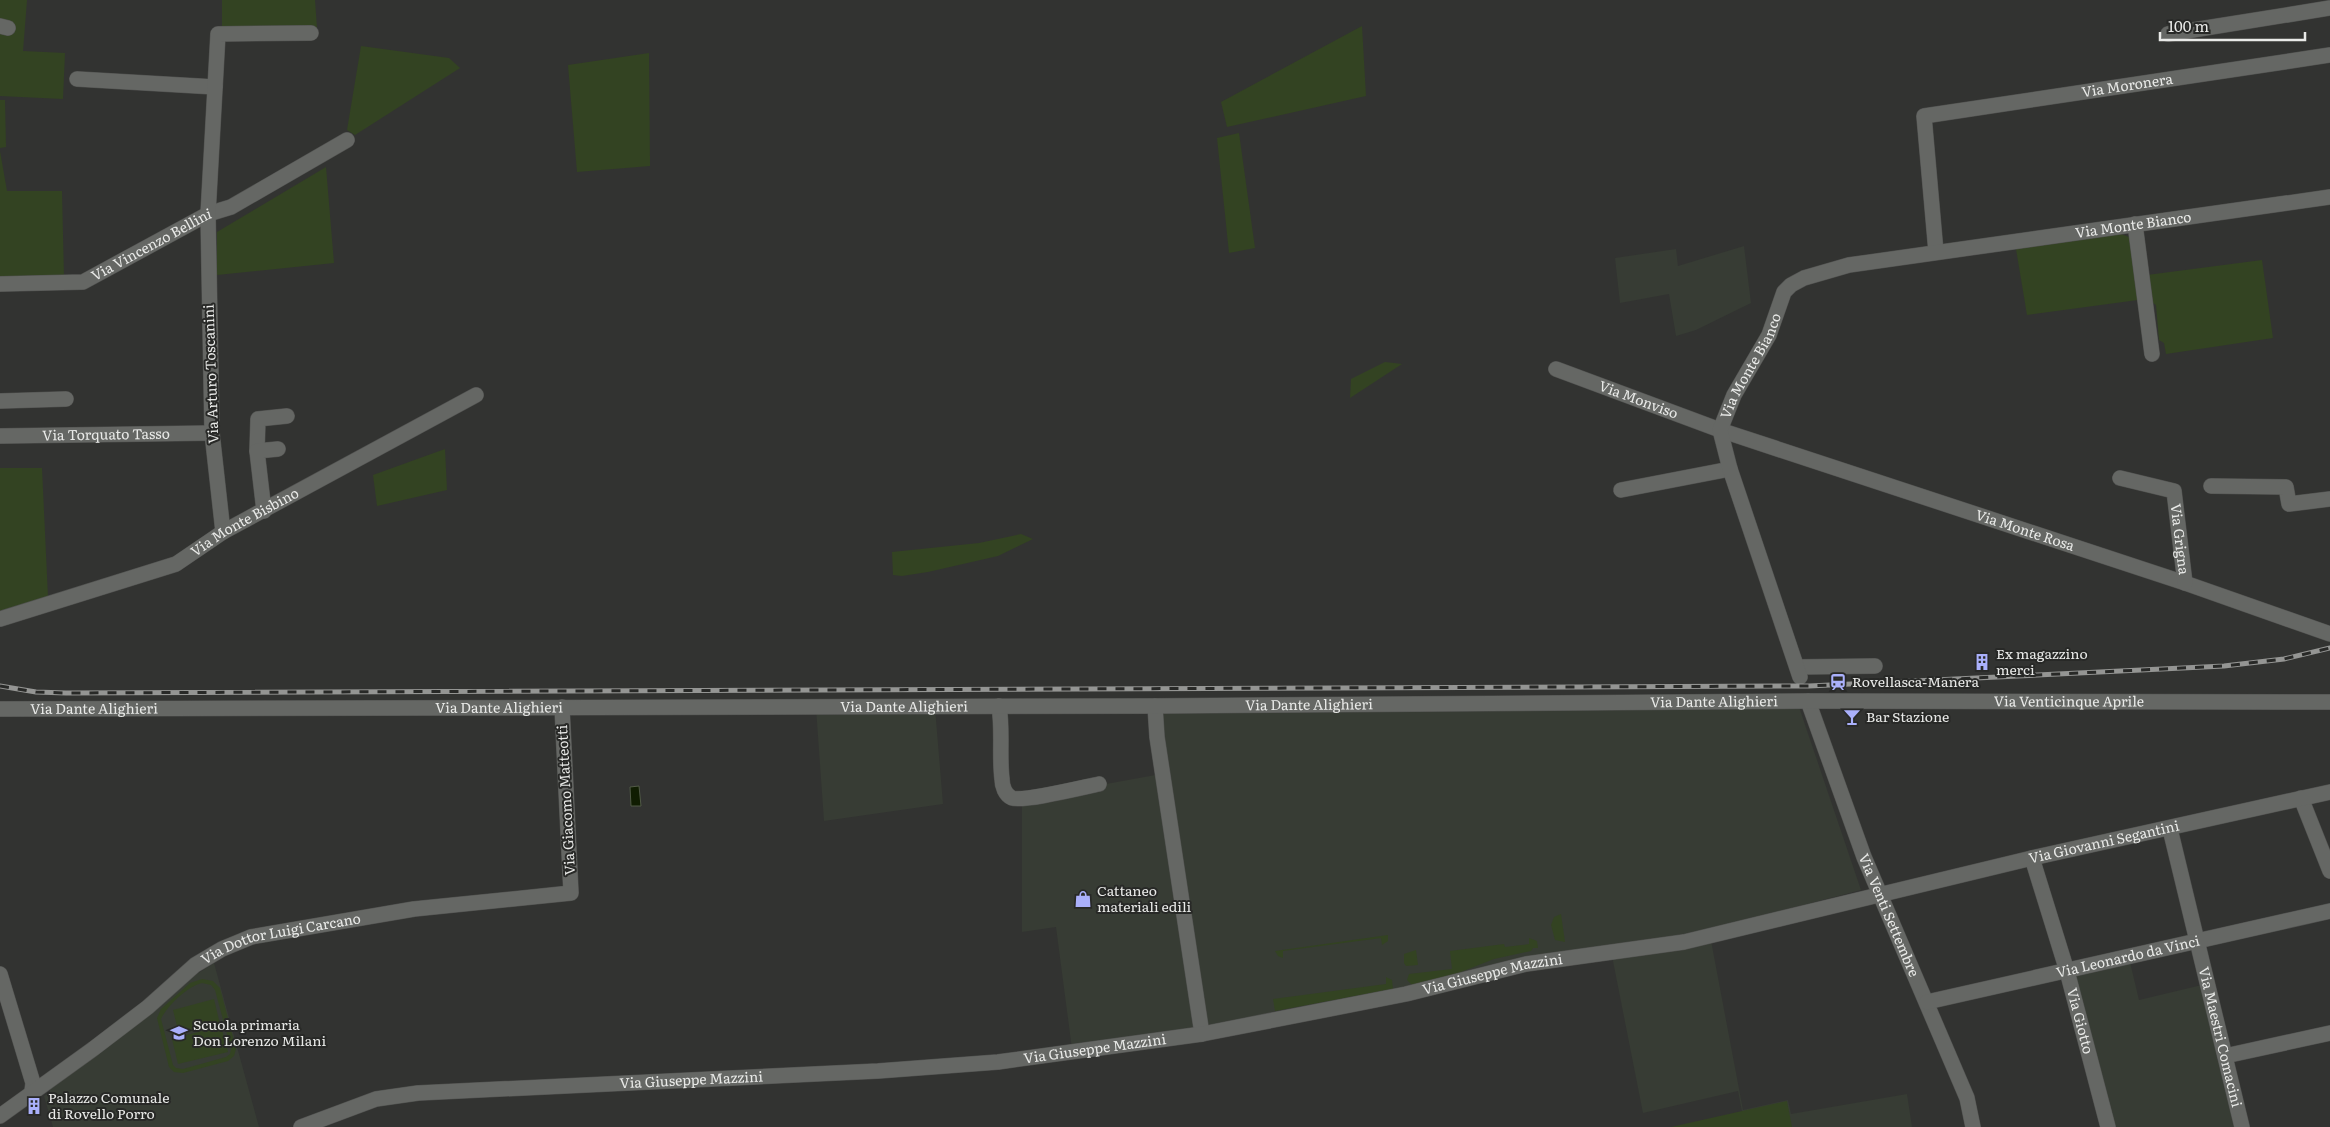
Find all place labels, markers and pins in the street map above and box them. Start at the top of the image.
place label: Ex magazzino merci [1996,643,2088,679]
building icon: Ex magazzino merci [1972,652,1992,672]
place label: Rovellasca-Manera [1852,671,1979,691]
station icon: Rovellasca-Manera [1828,672,1848,692]
place label: Bar Stazione [1866,706,1949,726]
bar icon: Bar Stazione [1842,707,1862,727]
place label: Cattaneo materiali edili [1097,880,1192,916]
shop icon: Cattaneo materiali edili [1073,889,1093,909]
place label: Scuola primaria Don Lorenzo Milani [193,1014,326,1050]
school or university icon: Scuola primaria Don Lorenzo Milani [169,1023,189,1043]
place label: Palazzo Comunale di Rovello Porro [48,1087,169,1123]
building icon: Palazzo Comunale di Rovello Porro [24,1096,44,1116]

